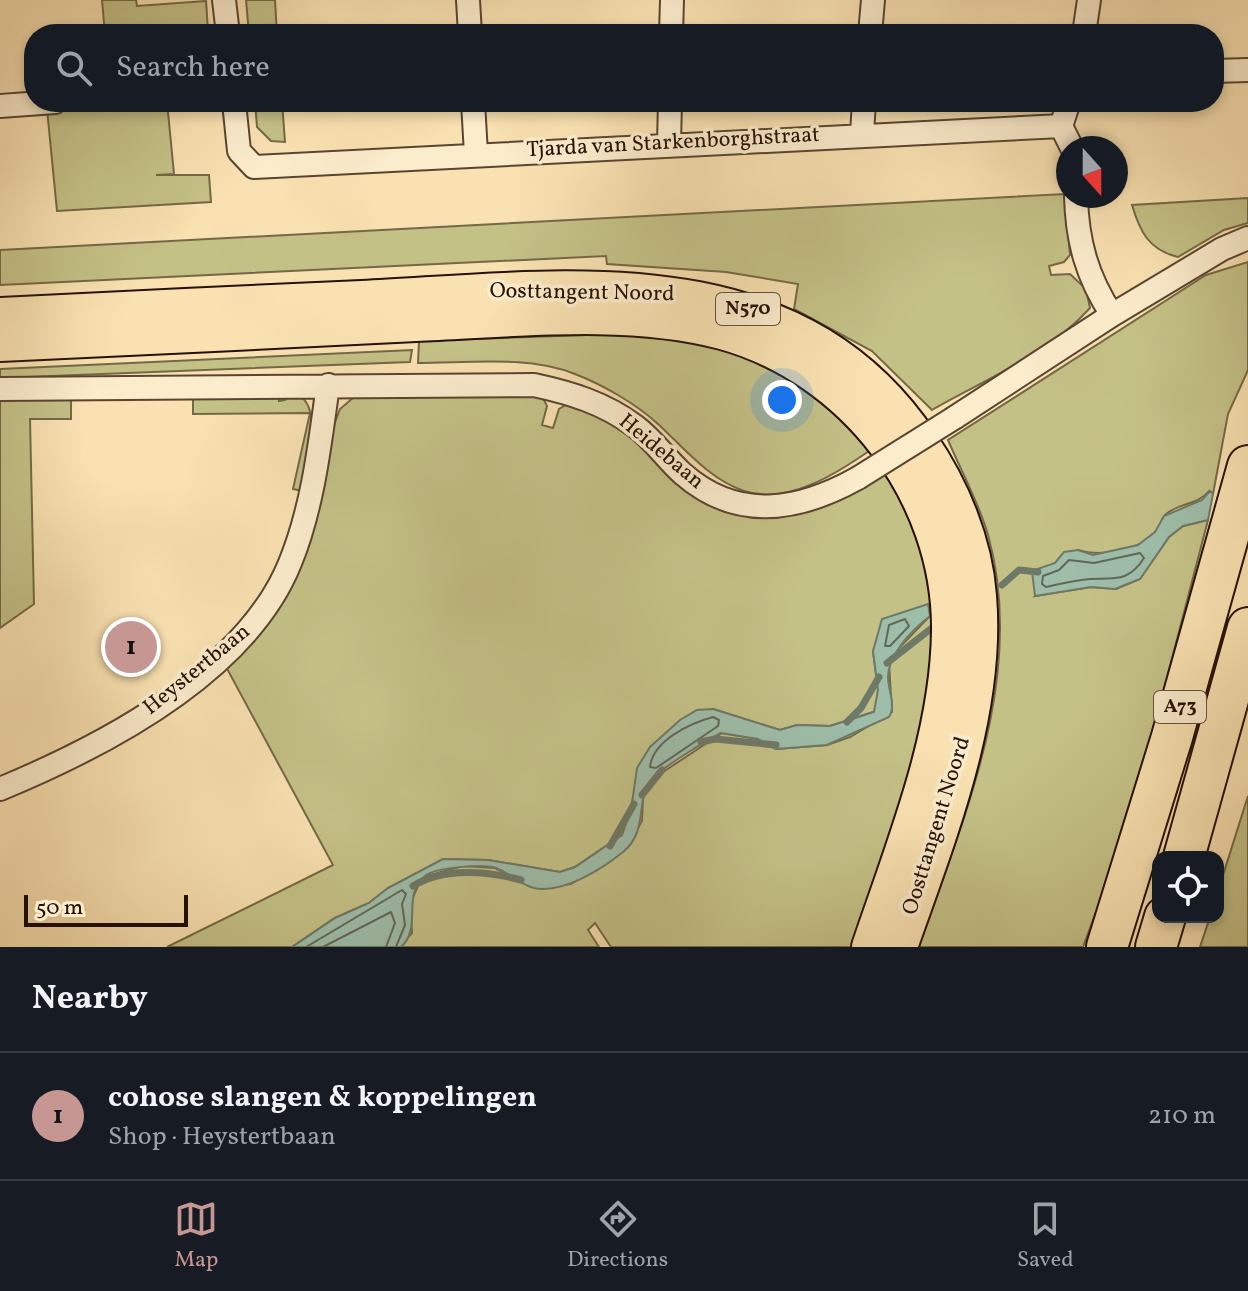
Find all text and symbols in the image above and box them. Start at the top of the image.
search box [24,24,1224,112]
icon: search [52,46,96,90]
text: Search here [116,47,270,89]
street label: Tjarda van Starkenborghstraat [526,120,821,166]
north arrow [1056,136,1128,208]
street label: Oosttangent Noord [489,276,675,310]
road number: N570 [716,293,780,325]
your location [762,380,802,420]
street label: Heidebaan [611,407,711,497]
pin: 1 [105,617,157,677]
street label: Heystertbaan [137,617,257,723]
road number: A73 [1154,691,1206,723]
street label: Oosttangent Noord [895,733,979,919]
map controls [1152,851,1224,923]
button: locate [1152,851,1224,923]
scale bar [24,891,188,927]
text: 50 m [36,893,83,924]
text: Nearby [32,976,148,1023]
text: cohose slangen & koppelingen [108,1077,537,1119]
text: 1 [53,1098,63,1134]
text: 210 m [1148,1098,1216,1134]
text: Shop · Heystertbaan [108,1119,336,1155]
tab: Map [174,1197,218,1276]
tab: Directions [567,1197,668,1276]
tab: Saved [1017,1197,1074,1276]

